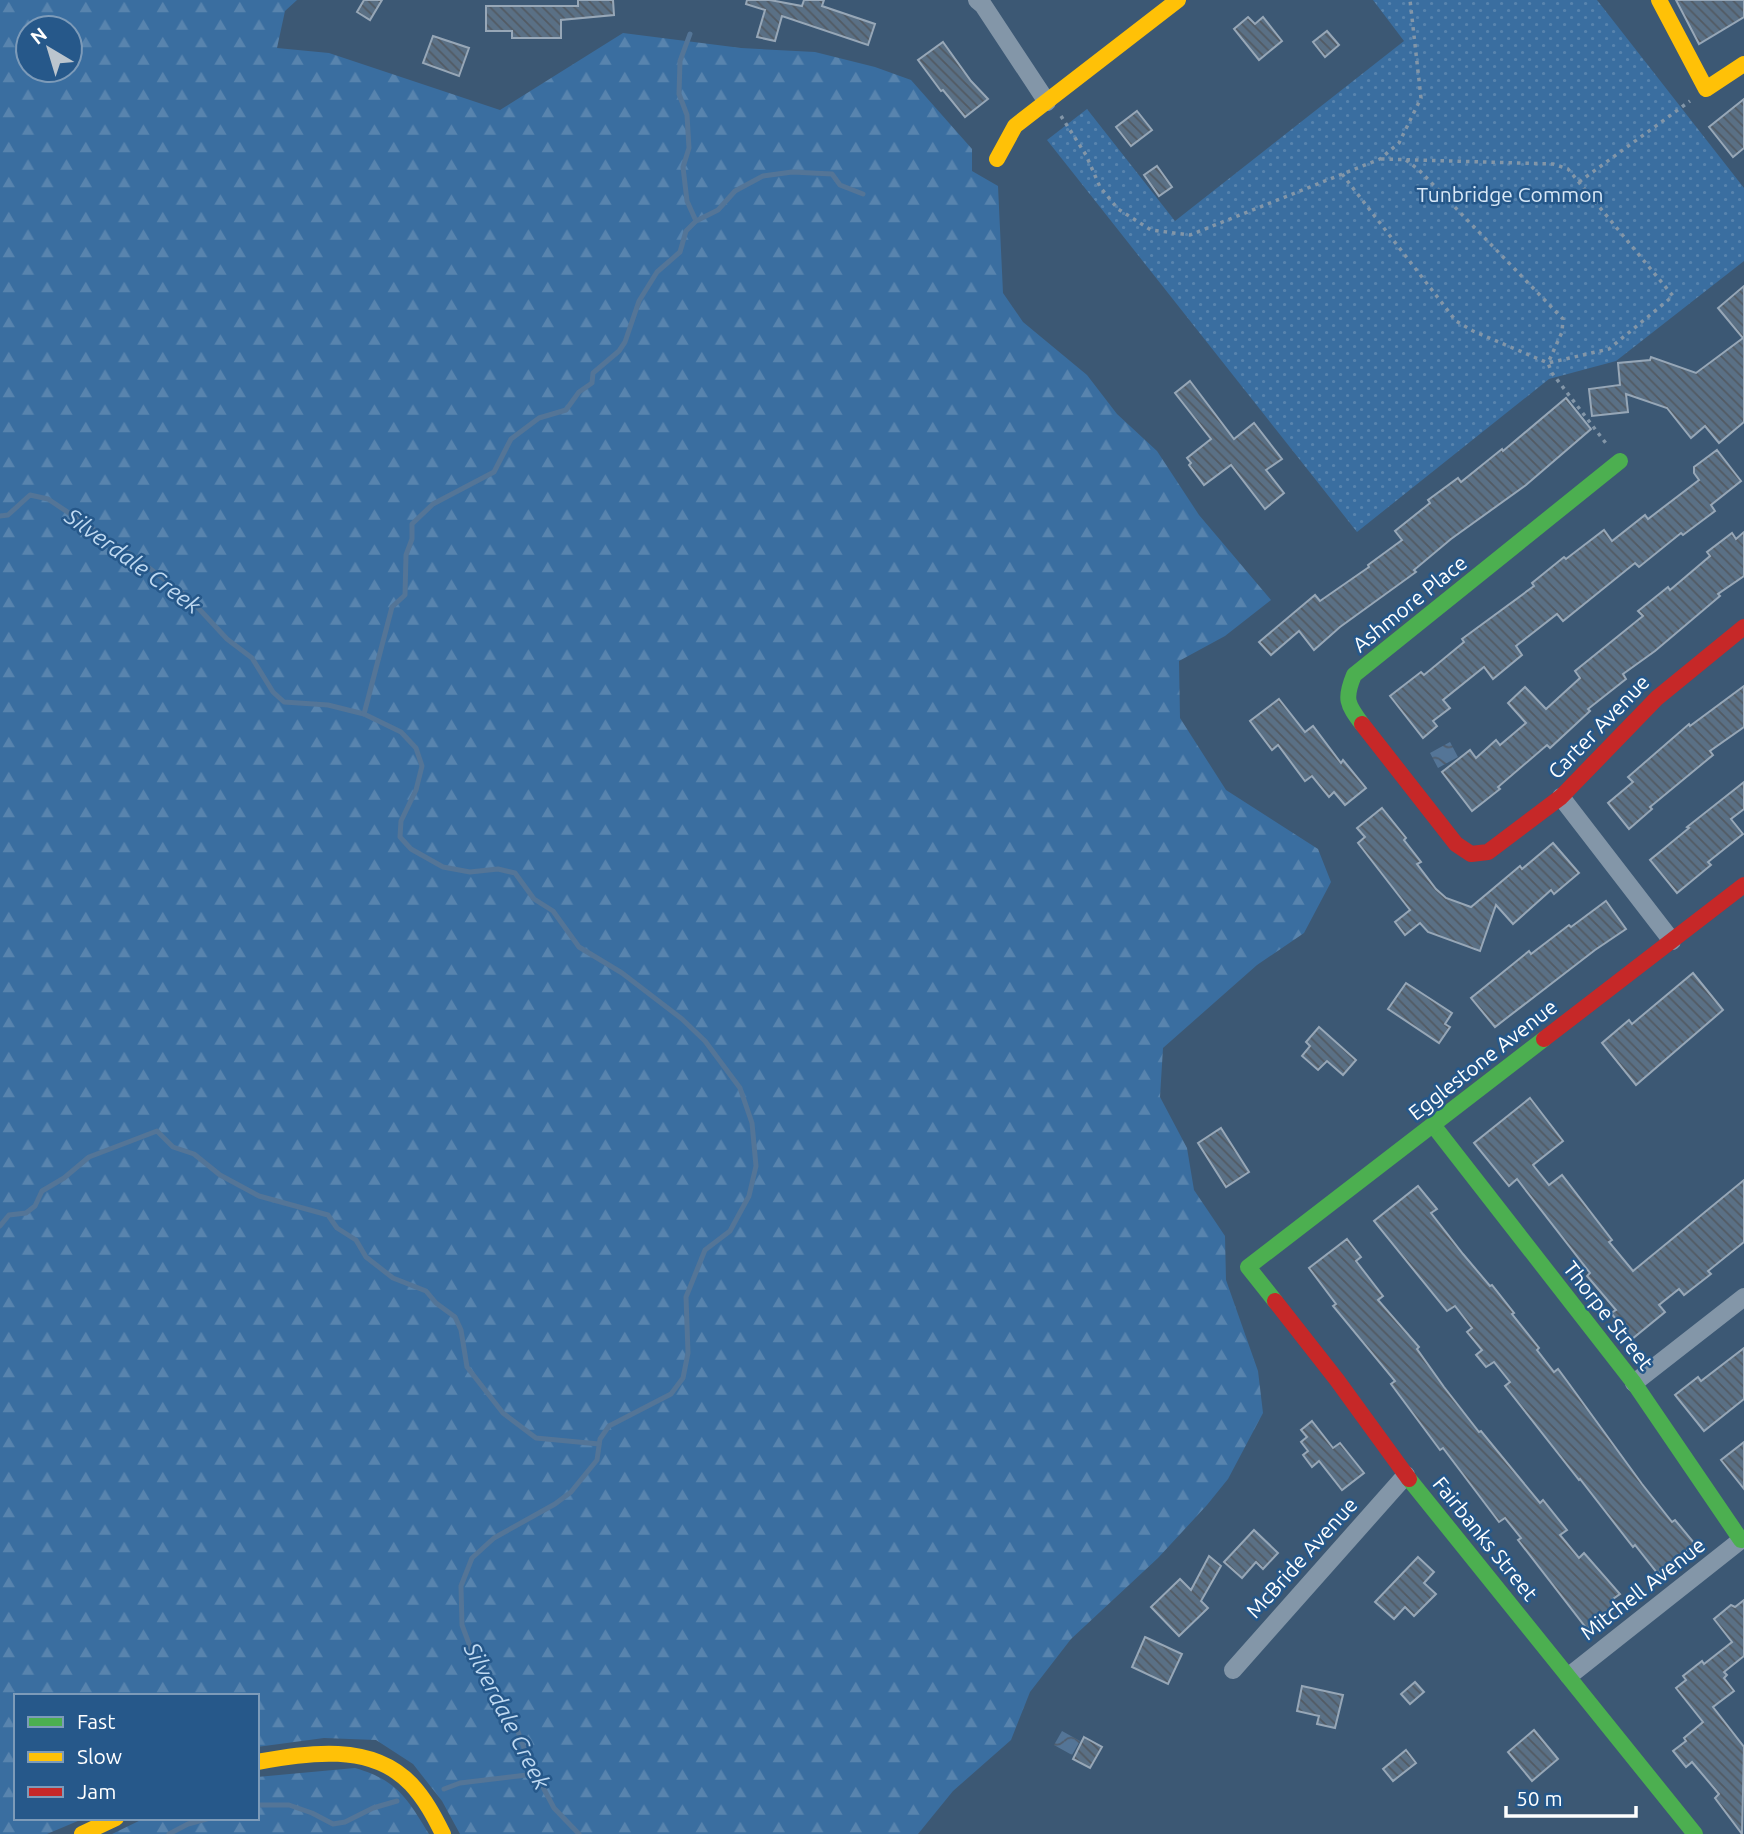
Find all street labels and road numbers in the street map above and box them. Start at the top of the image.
street label: Ashmore Place [1347,550,1471,657]
street label: Carter Avenue [1543,669,1654,783]
street label: Egglestone Avenue [1403,994,1561,1125]
street label: Thorpe Street [1559,1256,1659,1374]
street label: Fairbanks Street [1429,1472,1543,1605]
street label: McBride Avenue [1241,1492,1362,1623]
street label: Mitchell Avenue [1575,1532,1709,1644]

